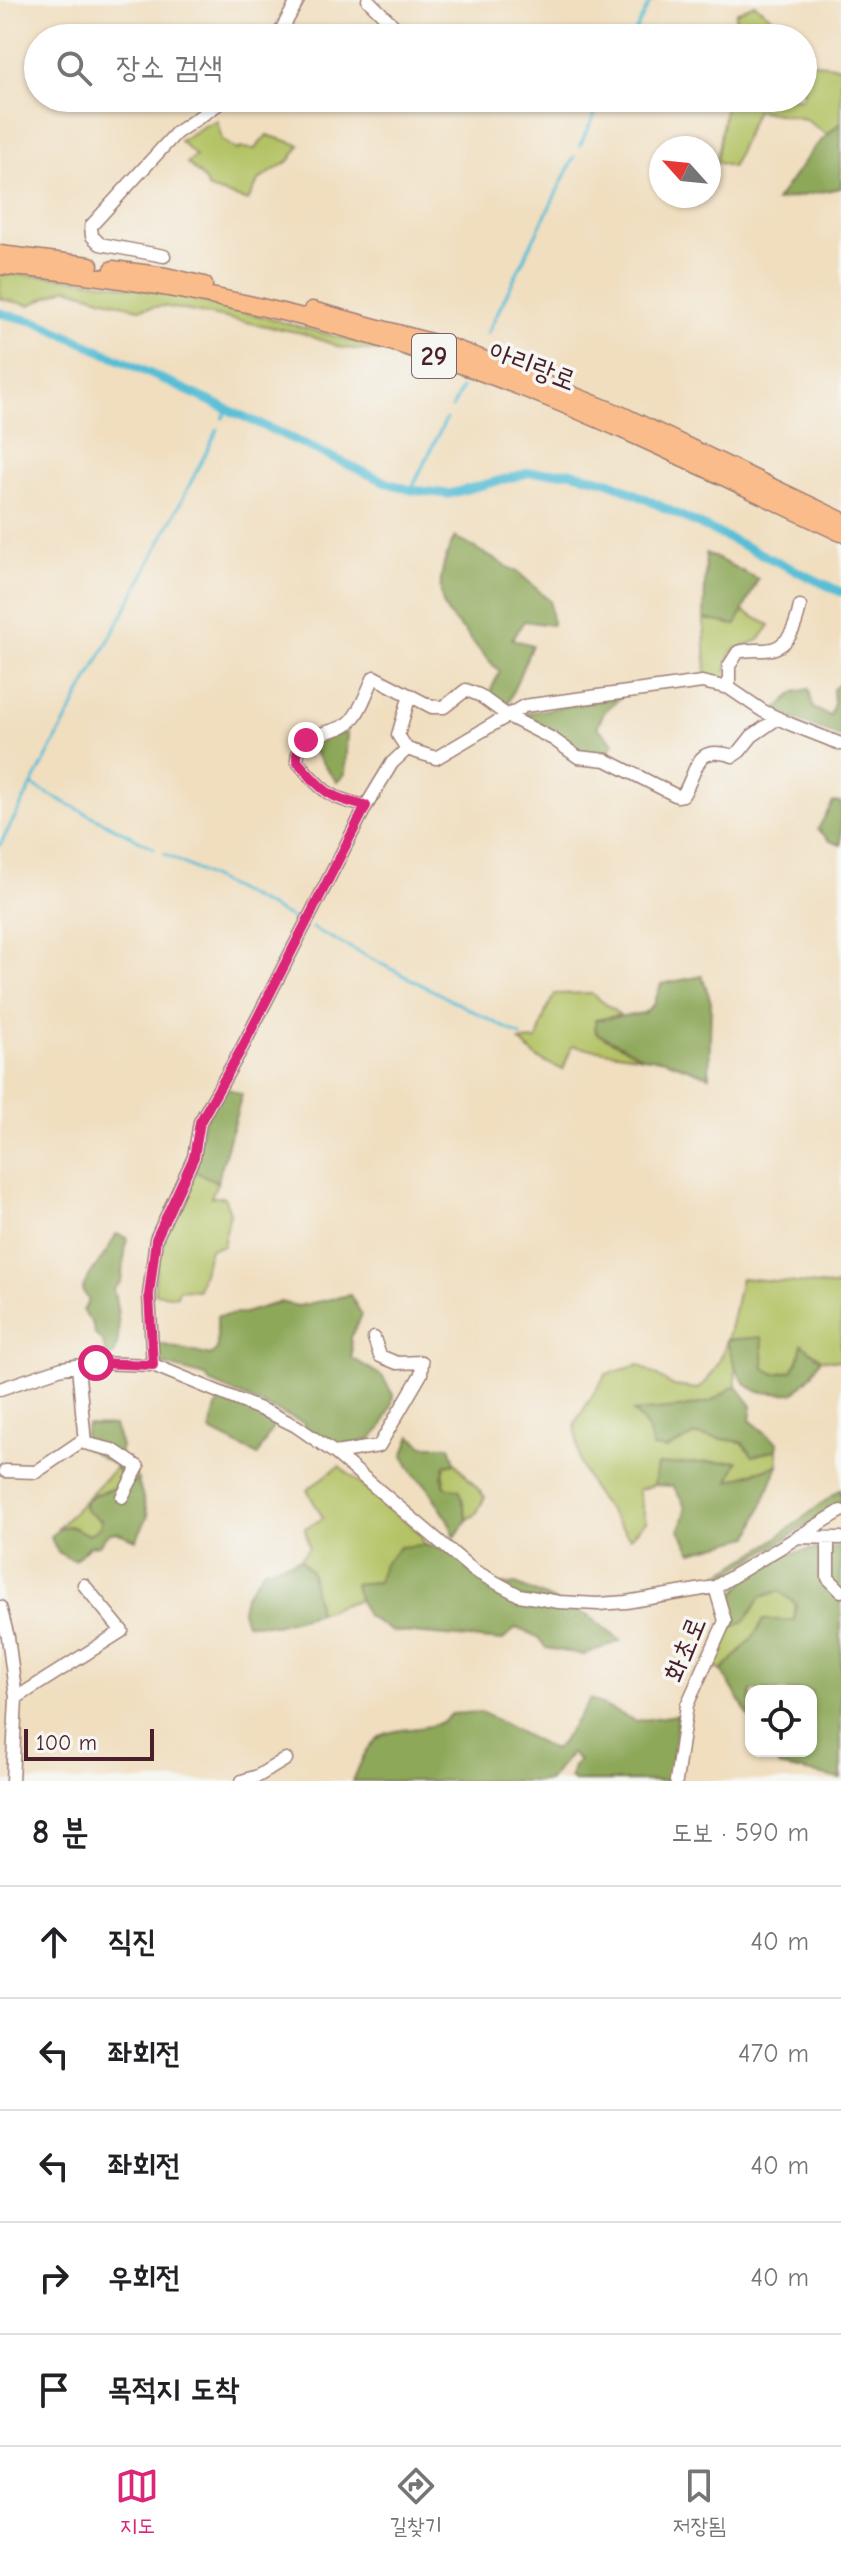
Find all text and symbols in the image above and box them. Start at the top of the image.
search box [24,24,817,112]
icon: search [52,46,96,90]
text: 장소 검색 [116,50,223,85]
north arrow [649,136,721,208]
road number: 29 [412,334,456,378]
street label: 아리랑로 [485,335,580,397]
route end [288,722,324,758]
route start [78,1345,114,1381]
street label: 화초로 [657,1612,712,1687]
map controls [745,1685,817,1757]
button: locate [745,1685,817,1757]
scale bar [24,1725,154,1761]
text: 100 m [36,1730,97,1756]
text: 8 분 [32,1812,89,1852]
text: 도보 · 590 m [671,1818,809,1848]
icon: ahead [32,1920,76,1964]
text: 직진 [108,1924,156,1959]
text: 40 m [750,1927,809,1957]
icon: left [32,2032,76,2076]
text: 좌회전 [108,2036,180,2071]
text: 470 m [738,2039,809,2069]
icon: left [32,2144,76,2188]
text: 좌회전 [108,2148,180,2183]
text: 40 m [750,2151,809,2181]
icon: right [32,2256,76,2300]
text: 우회전 [108,2260,180,2295]
text: 40 m [750,2263,809,2293]
icon: arrive [32,2368,76,2412]
text: 목적지 도착 [108,2372,239,2407]
tab: 지도 [115,2464,159,2540]
tab: 길찾기 [389,2464,442,2540]
tab: 저장됨 [673,2464,726,2540]

